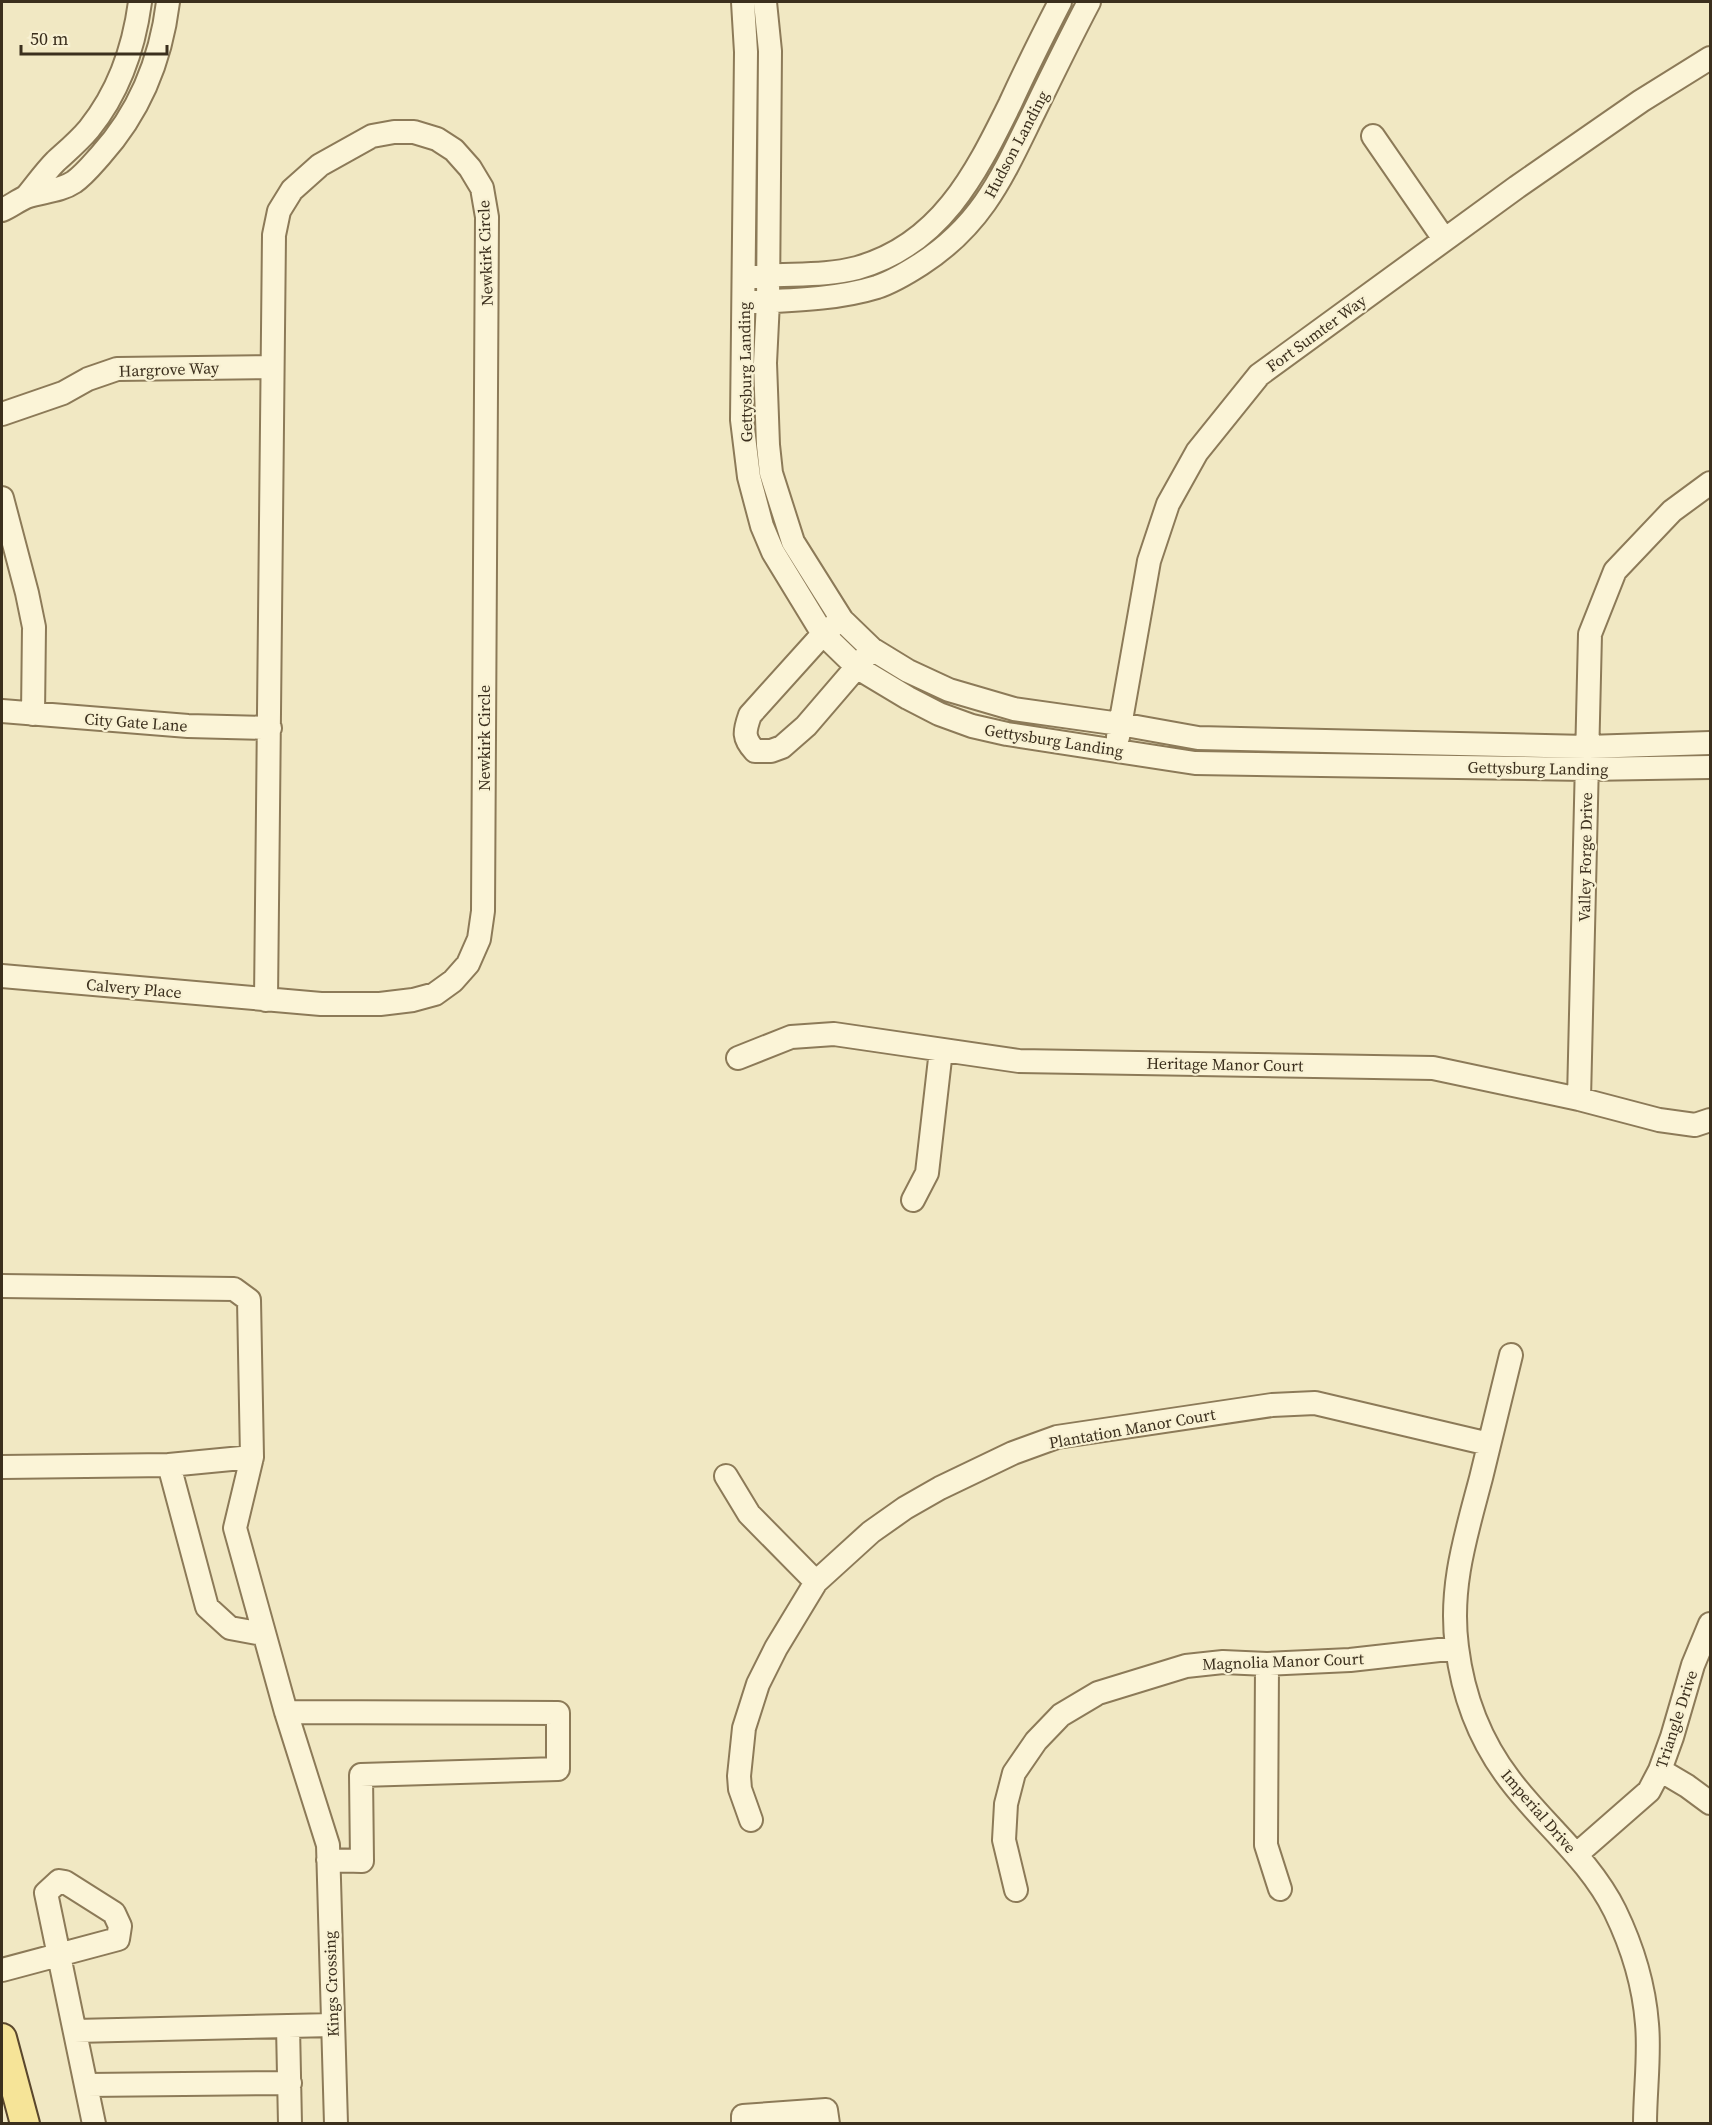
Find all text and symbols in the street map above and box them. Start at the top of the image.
scale bar [21,18,166,56]
text: 50 m [30,26,68,51]
street label: Hudson Landing [978,86,1054,202]
street label: Newkirk Circle [472,200,498,306]
street label: Fort Sumter Way [1261,289,1371,377]
street label: Gettysburg Landing [733,302,757,442]
street label: Hargrove Way [119,356,220,382]
street label: Newkirk Circle [473,685,495,791]
street label: City Gate Lane [84,707,188,737]
street label: Gettysburg Landing [983,718,1125,762]
street label: Gettysburg Landing [1468,756,1608,780]
street label: Valley Forge Drive [1573,792,1597,922]
street label: Calvery Place [85,973,183,1003]
street label: Heritage Manor Court [1146,1052,1304,1076]
street label: Plantation Manor Court [1047,1402,1218,1453]
street label: Magnolia Manor Court [1202,1647,1365,1675]
street label: Triangle Drive [1650,1667,1702,1771]
street label: Imperial Drive [1496,1764,1582,1858]
street label: Kings Crossing [318,1931,344,2037]

